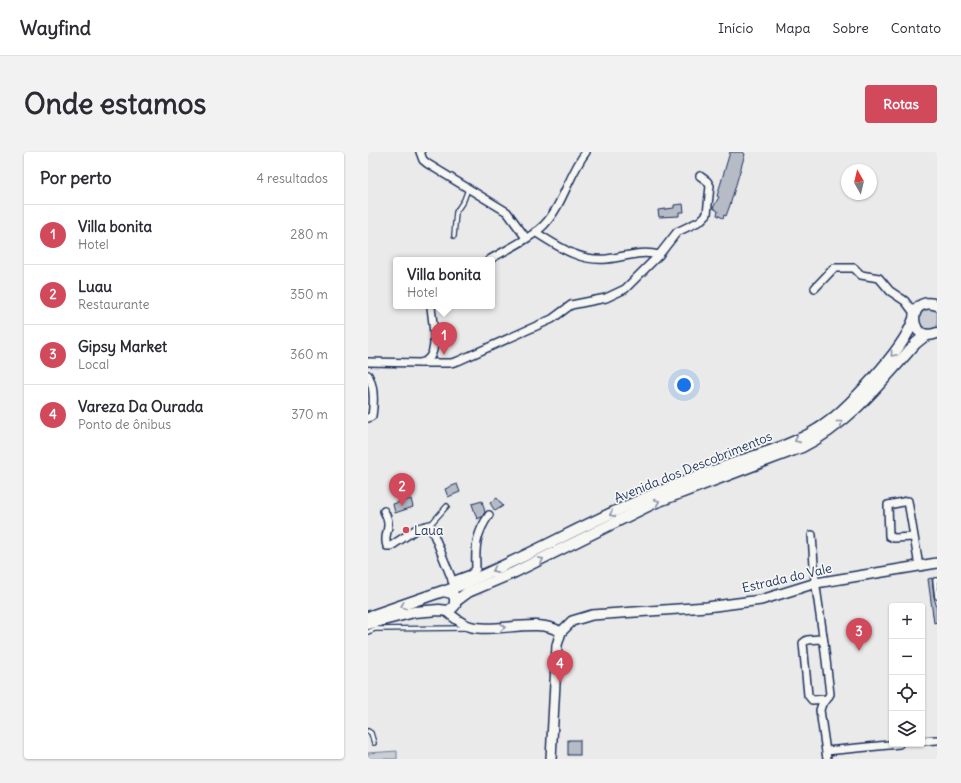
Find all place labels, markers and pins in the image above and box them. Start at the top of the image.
pin: 1 [431,322,457,355]
pin: 2 [389,473,415,506]
place label: Laua [414,522,443,539]
marker: Laua [401,525,411,535]
pin: 3 [846,618,872,651]
pin: 4 [547,650,573,683]

